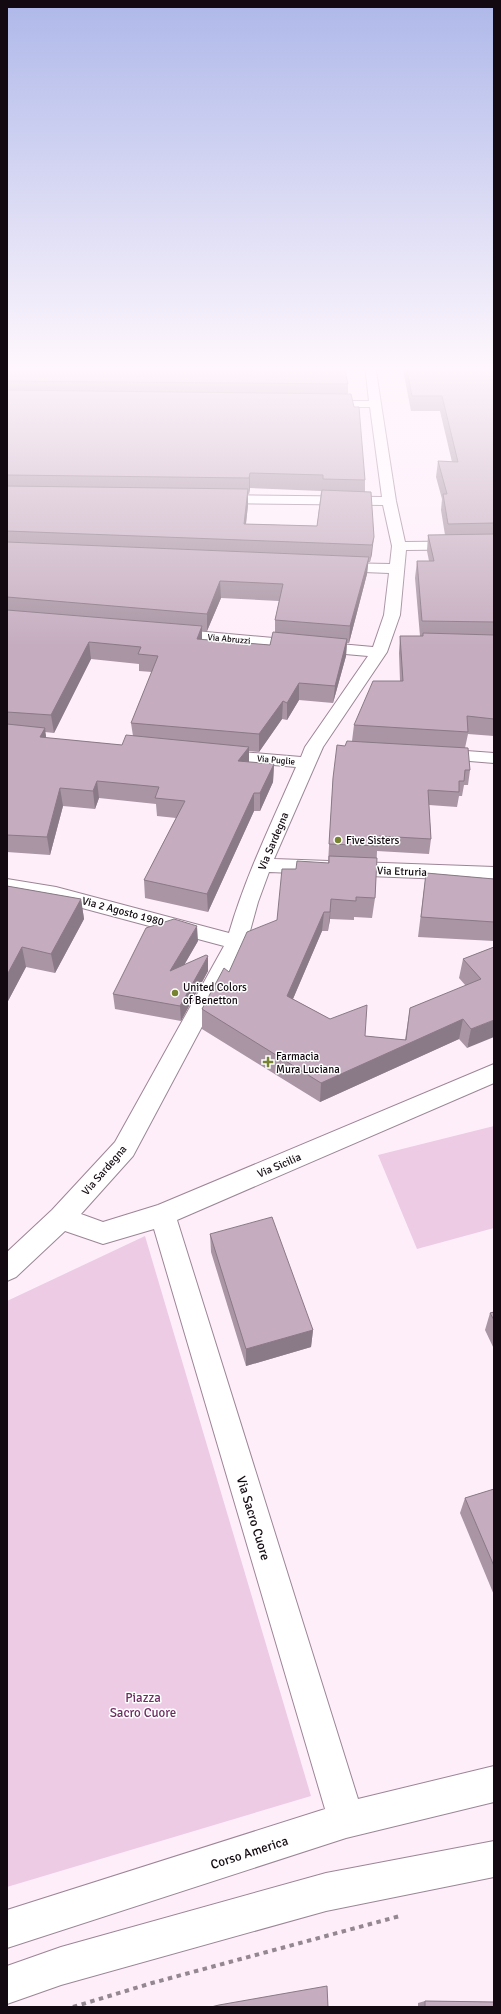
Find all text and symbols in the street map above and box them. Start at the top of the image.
street label: Via Abruzzi [207,632,251,647]
street label: Via Puglie [256,753,296,768]
street label: Via Sardegna [255,810,292,872]
place label: Five Sisters [346,834,400,847]
marker: Five Sisters [333,835,343,845]
street label: Via Etruria [377,864,428,879]
street label: Via 2 Agosto 1980 [80,894,165,929]
place label: United Colors of Benetton [183,981,247,1007]
marker: United Colors of Benetton [170,988,180,998]
place label: Farmacia Mura Luciana [276,1050,340,1076]
marker: Farmacia Mura Luciana [263,1057,273,1067]
street label: Via Sardegna [79,1142,130,1198]
street label: Via Sicilia [255,1150,303,1181]
street label: Via Sacro Cuore [233,1474,273,1562]
park label: Piazza Sacro Cuore [110,1690,176,1721]
street label: Corso America [208,1833,290,1873]

